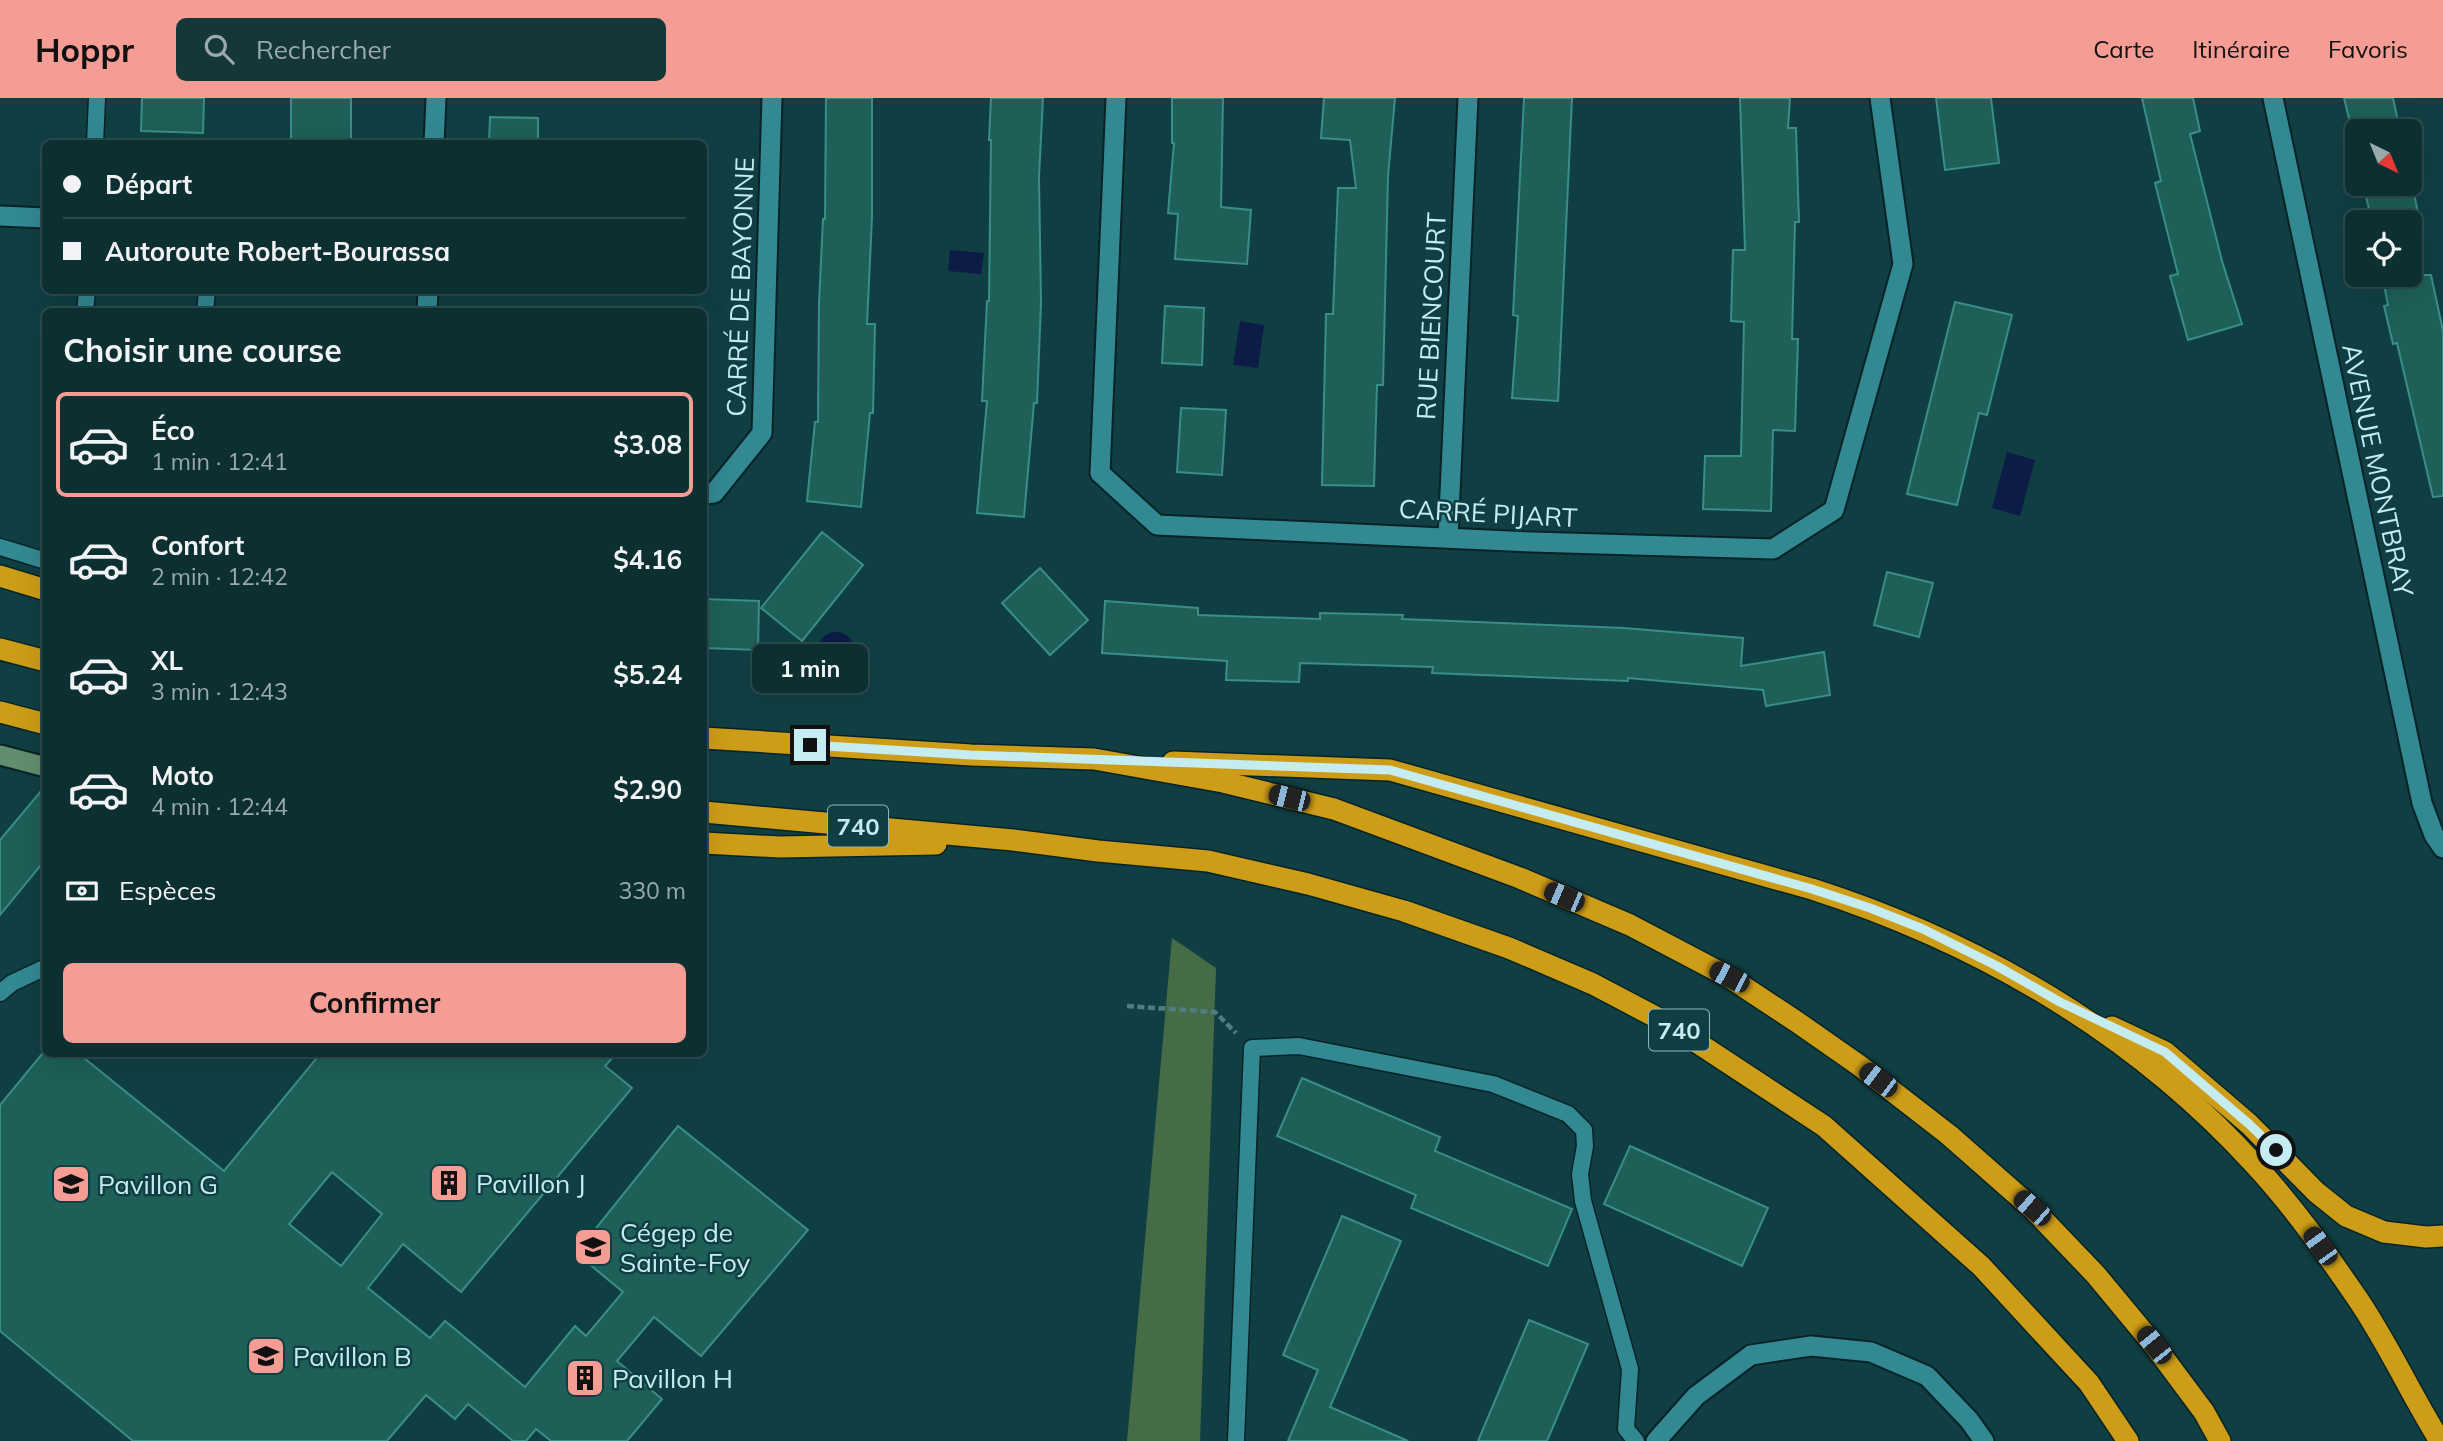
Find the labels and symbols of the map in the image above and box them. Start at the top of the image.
north arrow [2345,119,2422,196]
street label: CARRÉ DE BAYONNE [719,157,761,417]
street label: RUE BIENCOURT [1409,211,1453,421]
street label: AVENUE MONTBRAY [2335,341,2421,601]
street label: CARRÉ PIJART [1398,492,1579,534]
callout: 1 min [752,644,868,692]
route end [794,729,826,761]
car [1267,783,1312,813]
road number: 740 [828,806,888,846]
car [1541,879,1588,915]
car [1706,958,1753,996]
road number: 740 [1649,1010,1709,1050]
car [1855,1059,1902,1101]
route start [2260,1134,2292,1166]
building icon: Pavillon J [428,1162,470,1204]
school or university icon: Pavillon G [50,1163,92,1205]
place label: Pavillon J [476,1167,586,1200]
place label: Pavillon G [98,1168,218,1201]
car [2010,1186,2055,1230]
place label: Cégep de Sainte-Foy [620,1216,751,1279]
car [2300,1223,2341,1269]
school or university icon: Cégep de Sainte-Foy [572,1226,614,1268]
car [2133,1322,2176,1368]
school or university icon: Pavillon B [245,1335,287,1377]
place label: Pavillon B [293,1340,412,1373]
building icon: Pavillon H [564,1357,606,1399]
place label: Pavillon H [612,1362,733,1395]

